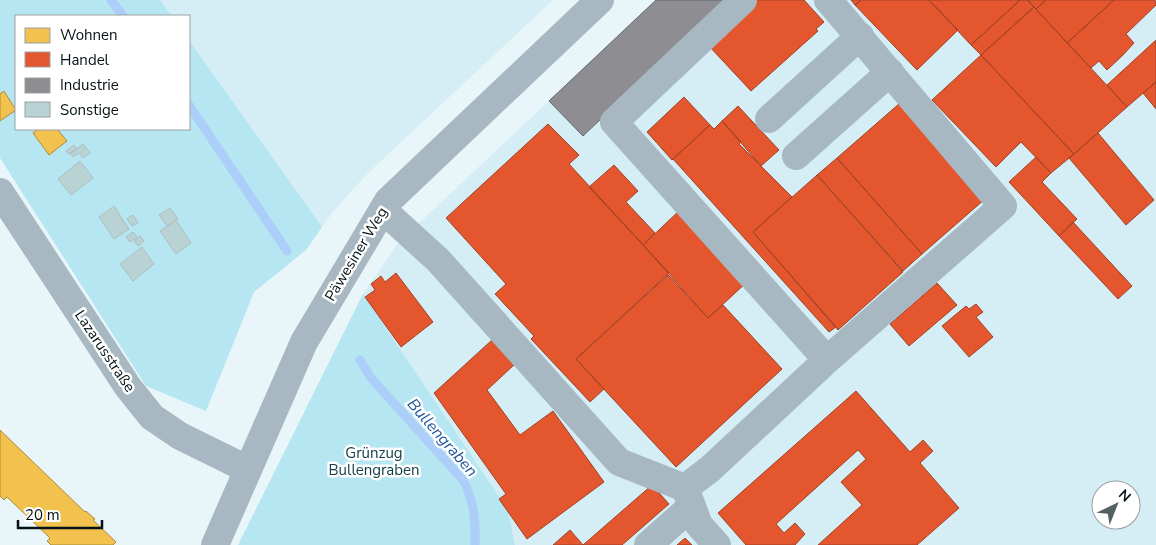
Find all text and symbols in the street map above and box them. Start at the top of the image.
legend [15,15,190,130]
text: Wohnen [60,25,118,45]
text: Handel [60,50,110,70]
text: Industrie [60,75,119,95]
text: Sonstige [60,100,119,120]
street label: Päwesiner Weg [320,203,392,305]
street label: Lazarusstraße [70,306,140,396]
water label: Bullengraben [402,394,482,482]
park label: Grünzug Bullengraben [328,443,420,480]
north arrow [1091,480,1141,530]
text: N [1114,485,1135,506]
scale bar [18,498,101,530]
text: 20 m [25,505,60,525]

